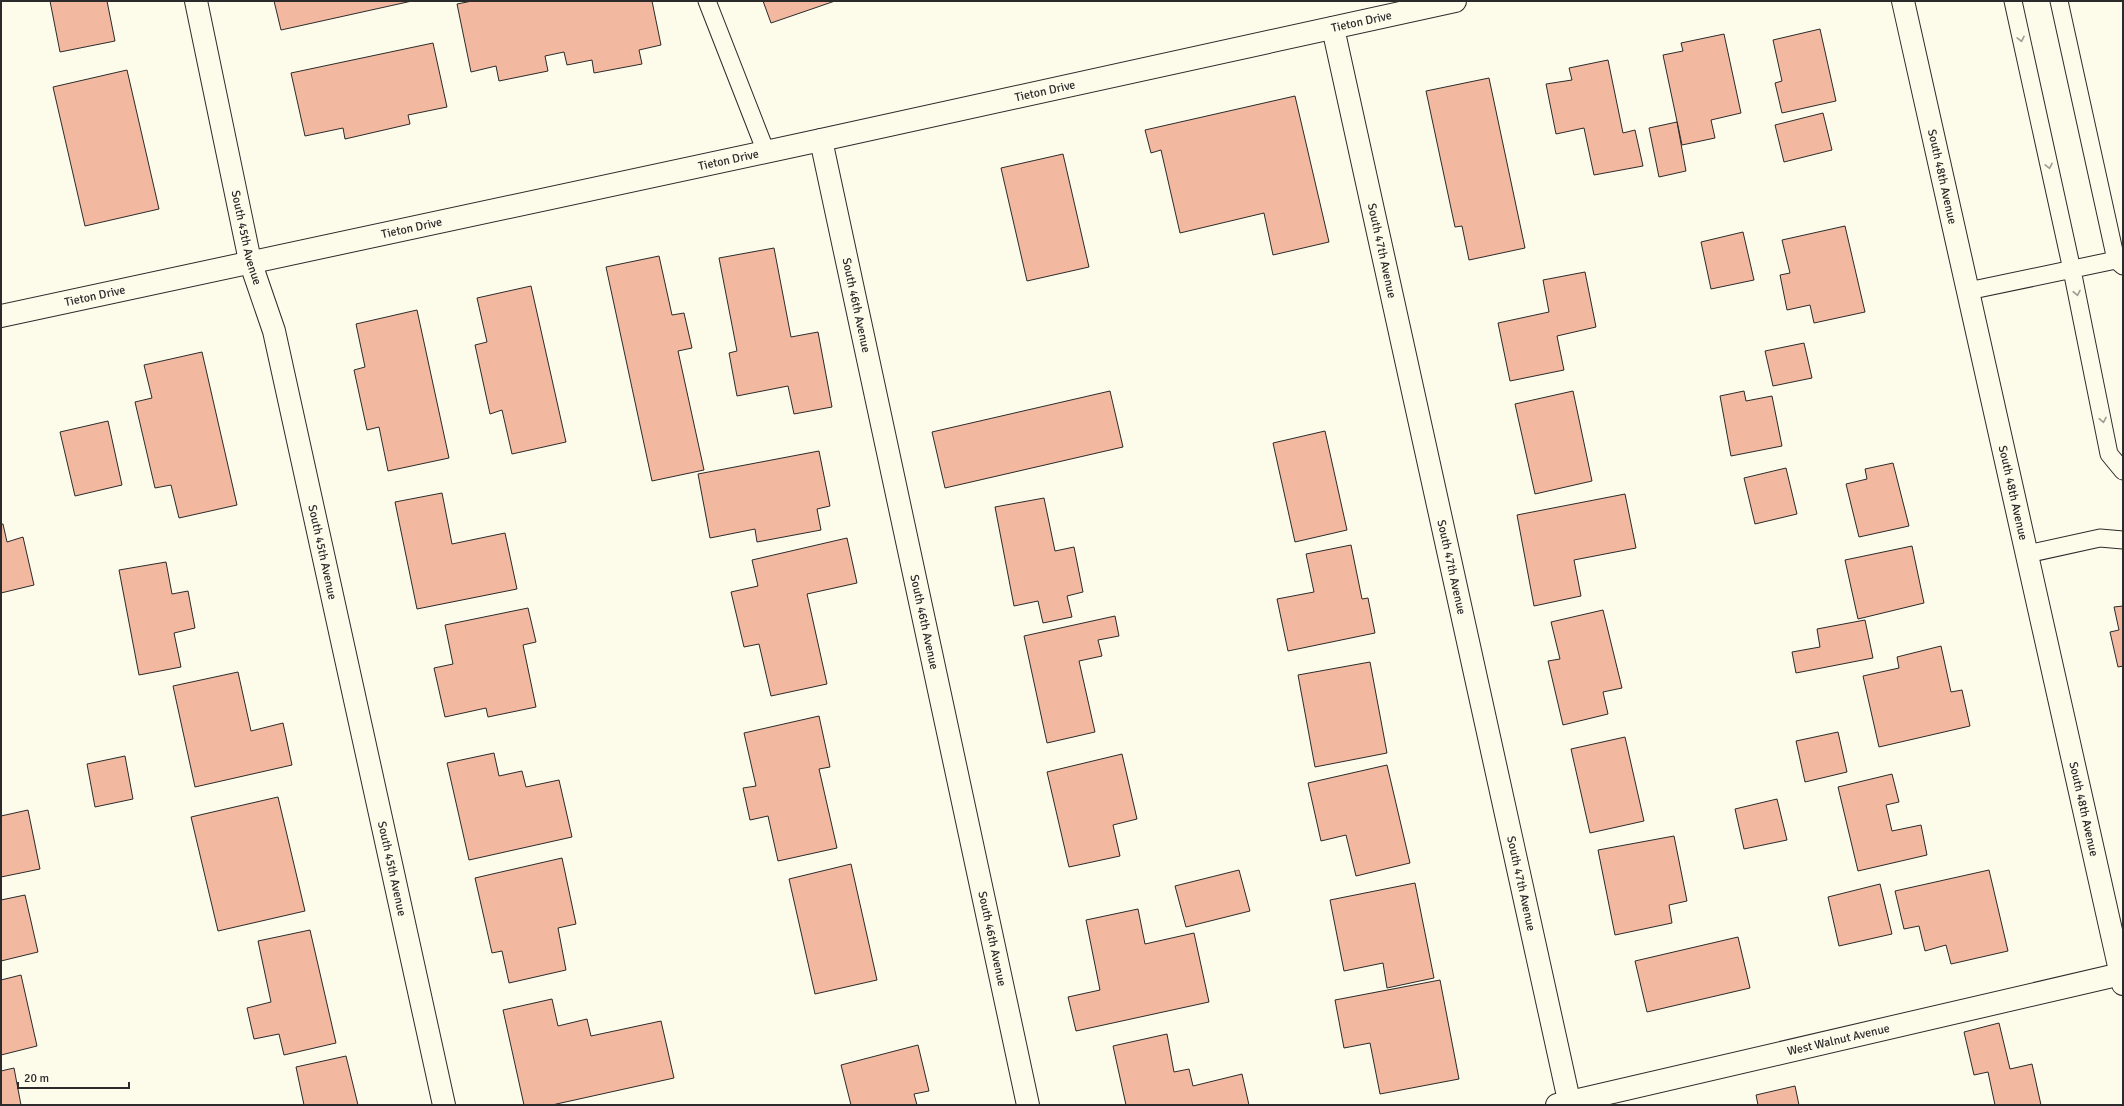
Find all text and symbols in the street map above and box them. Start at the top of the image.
street label: Tieton Drive [1330,8,1393,35]
one-way arrow [2017,36,2025,42]
street label: Tieton Drive [1013,77,1077,105]
street label: South 48th Avenue [1924,128,1960,226]
street label: Tieton Drive [697,146,760,174]
one-way arrow [2045,163,2053,169]
street label: South 45th Avenue [228,189,265,287]
street label: South 47th Avenue [1364,202,1400,300]
street label: Tieton Drive [380,214,443,242]
street label: South 46th Avenue [839,256,874,354]
street label: Tieton Drive [63,282,127,310]
one-way arrow [2072,290,2080,296]
one-way arrow [2098,417,2106,424]
street label: South 48th Avenue [1995,444,2031,542]
street label: South 45th Avenue [305,503,340,601]
street label: South 47th Avenue [1434,518,1469,616]
street label: South 46th Avenue [907,573,942,671]
street label: South 48th Avenue [2066,760,2102,858]
street label: South 45th Avenue [374,820,410,918]
street label: South 47th Avenue [1504,835,1539,932]
street label: South 46th Avenue [975,890,1010,988]
street label: West Walnut Avenue [1786,1020,1891,1059]
scale bar [18,1064,129,1090]
text: 20 m [24,1071,49,1086]

